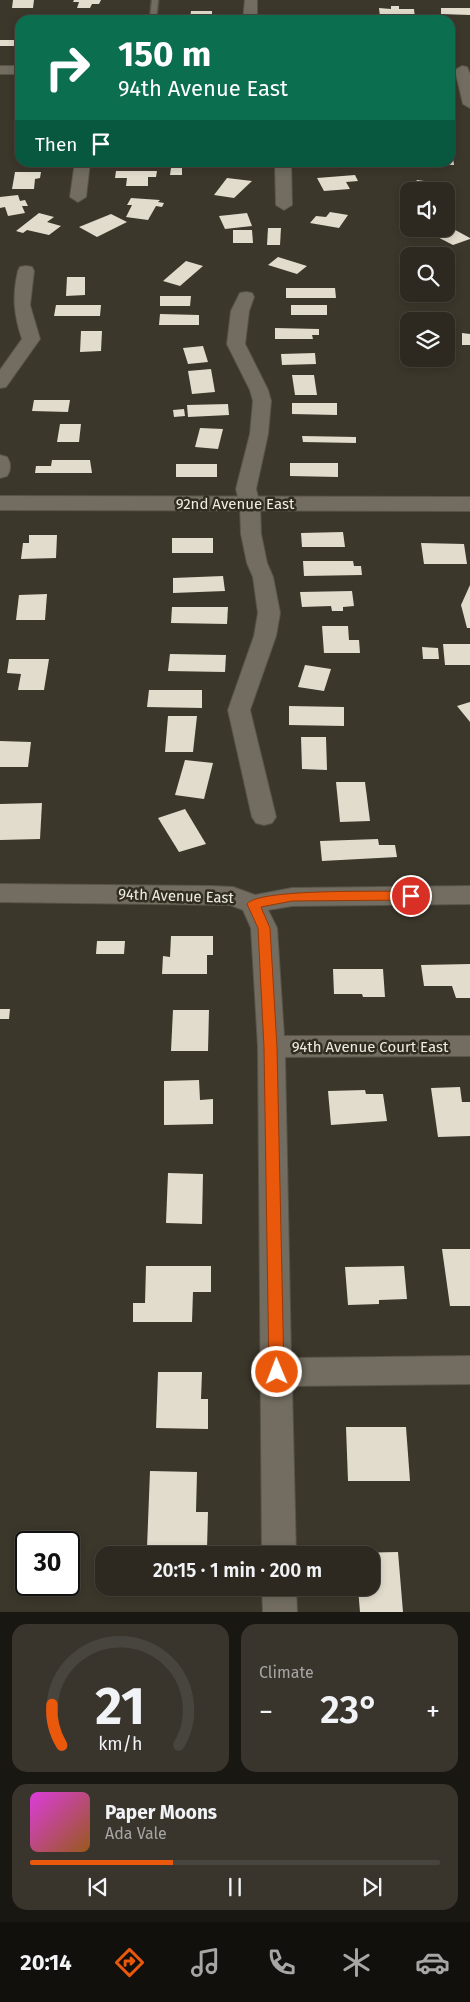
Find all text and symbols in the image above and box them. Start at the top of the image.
text: 150 m [118,33,211,75]
icon: right [35,35,100,100]
text: 94th Avenue East [118,75,288,102]
icon: arrive [87,130,115,158]
text: Then [35,133,77,156]
map controls [400,182,455,367]
button: sound [400,182,455,237]
button: search [400,247,455,302]
button: layers [400,312,455,367]
street label: 92nd Avenue East [176,495,295,513]
pin [390,875,432,917]
icon: arrive [397,882,425,910]
street label: 94th Avenue East [118,885,235,907]
street label: 94th Avenue Court East [292,1038,449,1056]
position arrow [250,1345,302,1397]
speed limit sign: 30 [15,1531,80,1596]
text: 20:15 · 1 min · 200 m [153,1559,322,1582]
text: Climate [259,1663,314,1682]
text: 21 [96,1675,145,1738]
text: 23° [320,1687,379,1733]
text: − [259,1695,273,1728]
text: + [426,1695,440,1728]
text: km/h [98,1733,143,1755]
text: Paper Moons [105,1801,217,1824]
text: Ada Vale [105,1824,167,1843]
icon: previous [84,1873,112,1901]
icon: pause [221,1873,249,1901]
icon: next [358,1873,386,1901]
icon: directions [112,1945,147,1980]
icon: music [188,1945,223,1980]
icon: phone [264,1945,299,1980]
icon: climate [339,1945,374,1980]
icon: car [415,1945,450,1980]
text: 20:14 [20,1949,72,1976]

